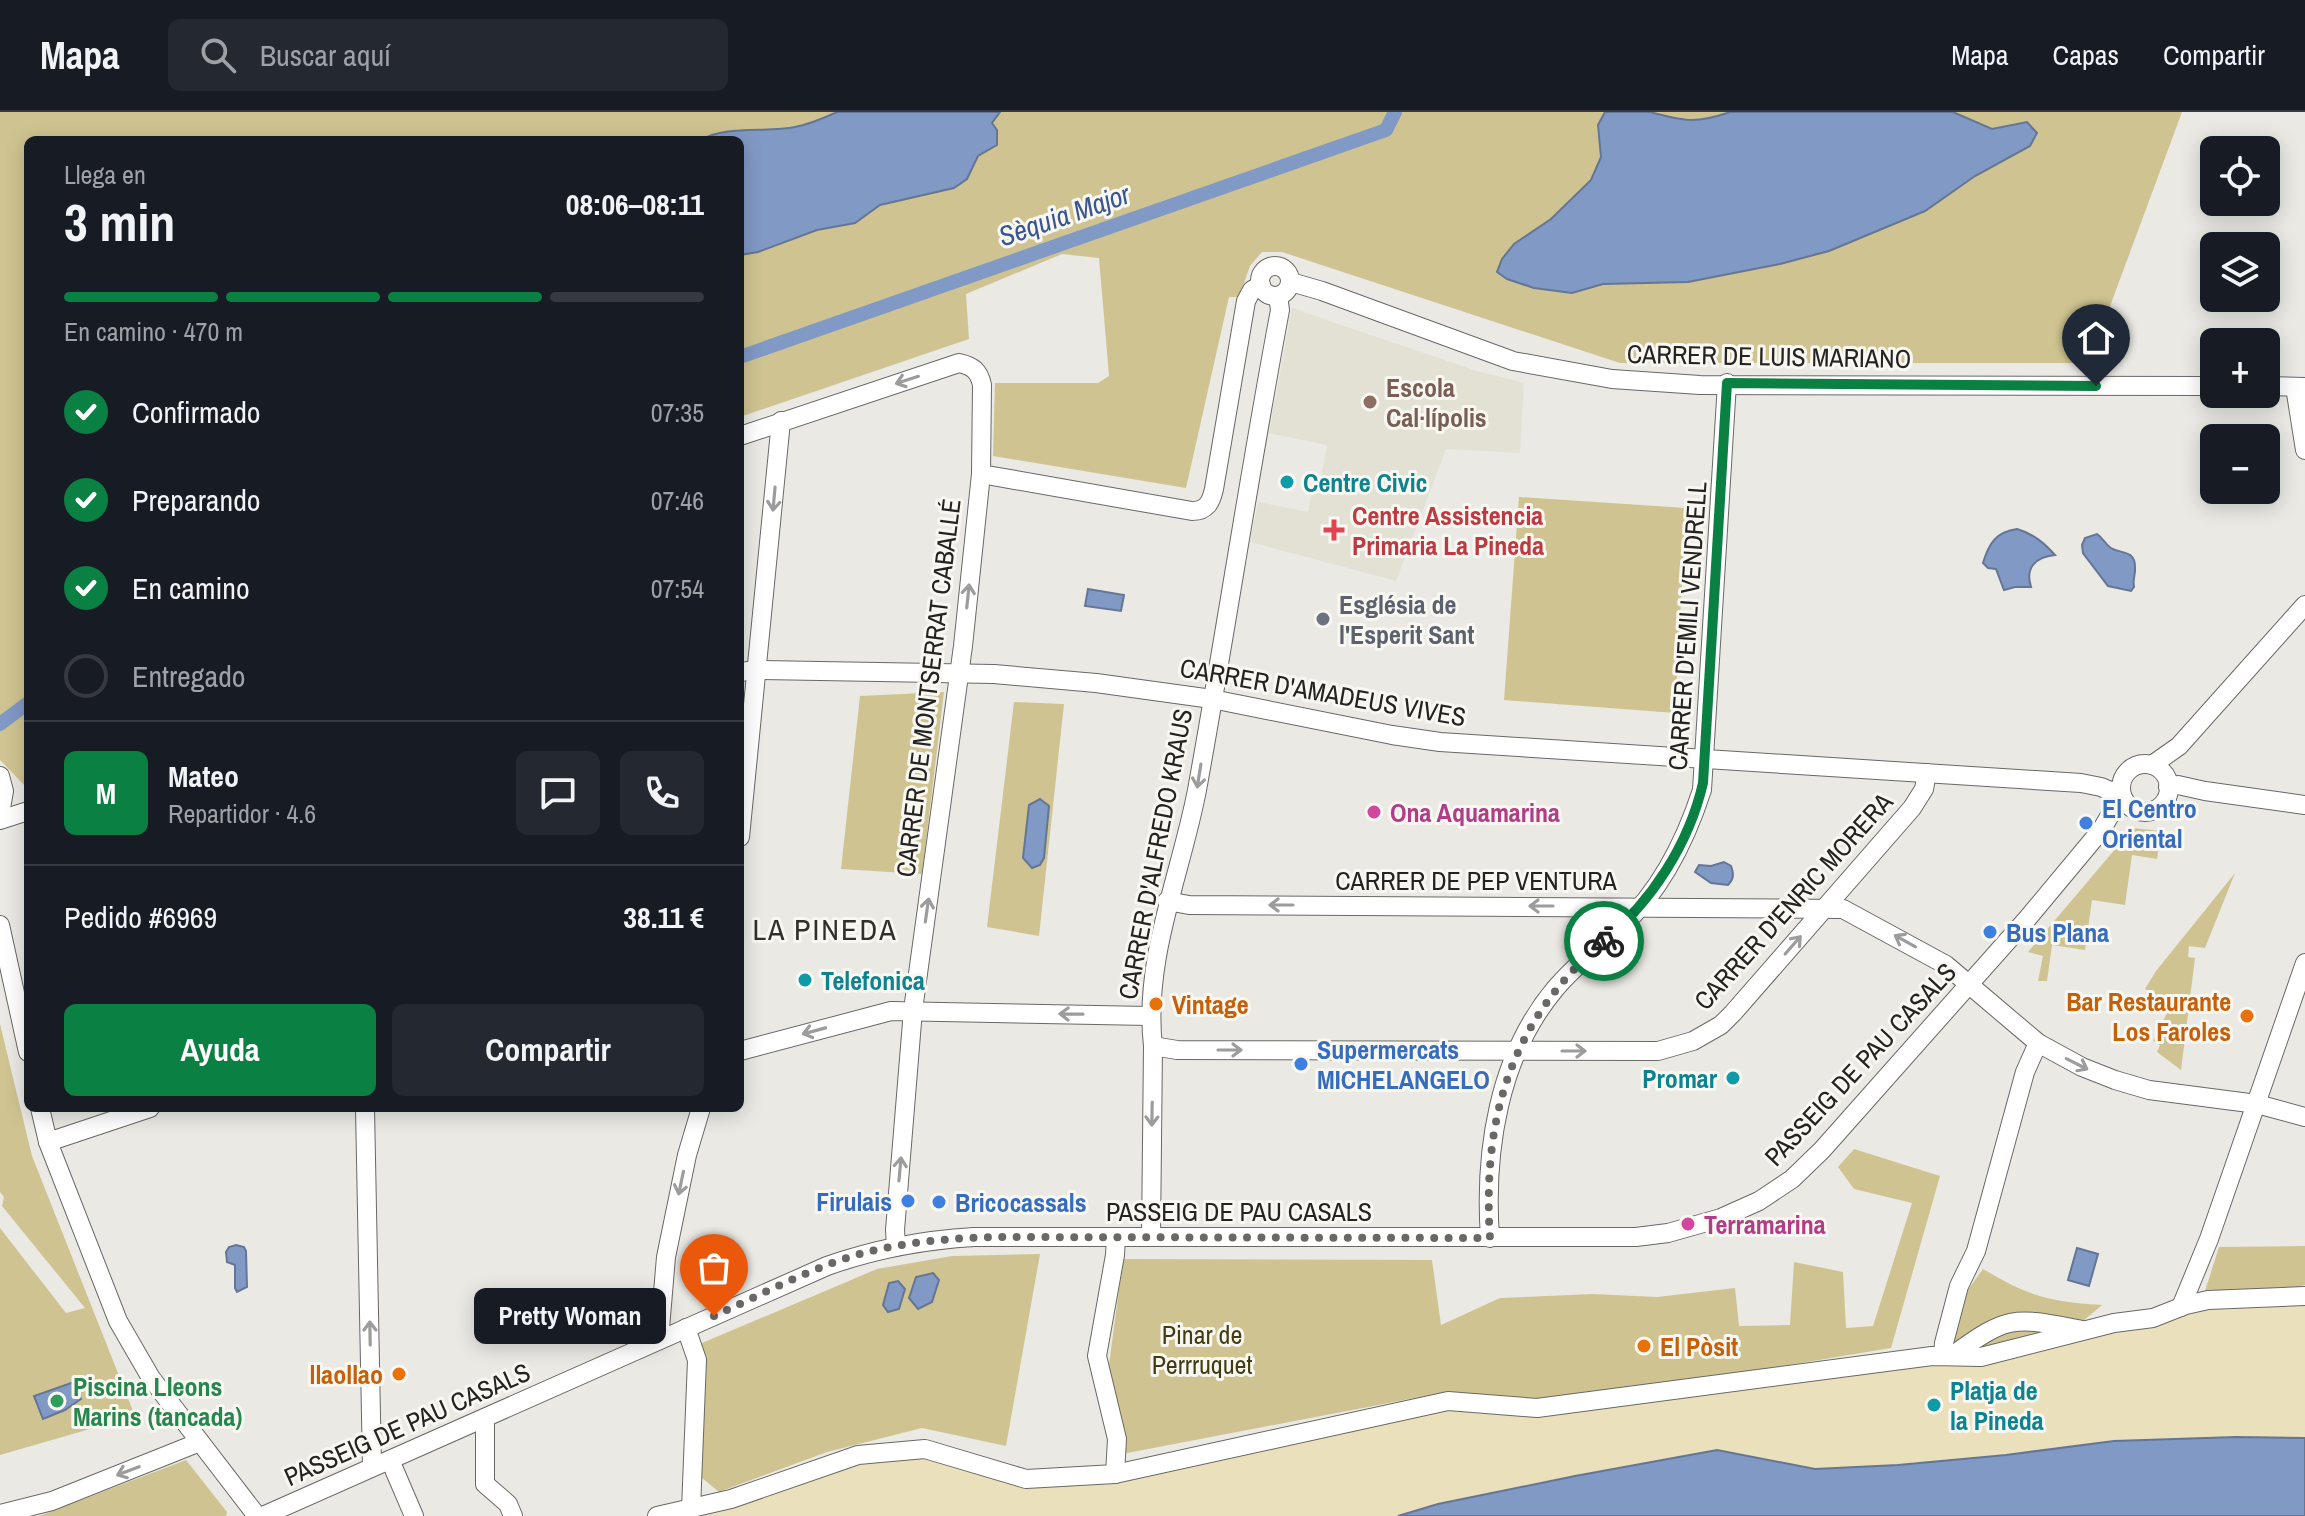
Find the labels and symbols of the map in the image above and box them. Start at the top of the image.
water label: Sèquia Major [993,174,1136,255]
pin [2062,304,2130,386]
street label: CARRER DE LUIS MARIANO [1627,336,1911,376]
place label: Escola Cal·lípolis [1386,370,1487,435]
one-way arrow [895,373,921,388]
marker: Escola Cal·lípolis [1361,393,1379,411]
place label: Centre Civic [1303,465,1427,500]
marker: Centre Civic [1278,473,1296,491]
street label: CARRER D'EMILI VENDRELL [1659,480,1715,772]
one-way arrow [766,485,781,512]
street label: CARRER DE MONTSERRAT CABALLÉ [887,497,969,879]
place label: Centre Assistencia Primaria La Pineda [1352,498,1544,563]
marker: Centre Assistencia Primaria La Pineda [1323,519,1345,541]
one-way arrow [960,583,975,610]
place label: Església de l'Esperit Sant [1339,587,1474,652]
marker: Església de l'Esperit Sant [1314,610,1332,628]
street label: CARRER D'AMADEUS VIVES [1177,650,1469,734]
street label: CARRER D'ALFREDO KRAUS [1110,706,1200,1002]
one-way arrow [1191,763,1206,788]
street label: CARRER D'ENRIC MORERA [1686,784,1901,1017]
place label: El Centro Oriental [2102,791,2197,856]
place label: Ona Aquamarina [1390,795,1560,830]
marker: Ona Aquamarina [1365,803,1383,821]
marker: El Centro Oriental [2077,814,2095,832]
street label: CARRER DE PEP VENTURA [1335,863,1618,898]
one-way arrow [1268,897,1295,913]
one-way arrow [920,898,935,923]
one-way arrow [1528,898,1555,914]
courier [1564,901,1644,981]
district label: LA PINEDA [752,909,898,949]
place label: Bus Plana [2006,915,2109,950]
marker: Bus Plana [1981,923,1999,941]
one-way arrow [1894,933,1917,949]
one-way arrow [1784,936,1802,956]
street label: PASSEIG DE PAU CASALS [1757,955,1963,1173]
place label: Telefonica [821,963,925,998]
marker: Telefonica [796,971,814,989]
place label: Bar Restaurante Los Faroles [2066,984,2231,1049]
place label: Vintage [1172,987,1249,1022]
marker: Vintage [1147,995,1165,1013]
one-way arrow [1058,1006,1085,1022]
marker: Bar Restaurante Los Faroles [2238,1007,2256,1025]
one-way arrow [801,1025,827,1040]
place label: Supermercats MICHELANGELO [1317,1032,1490,1097]
one-way arrow [1216,1042,1243,1058]
one-way arrow [1560,1043,1587,1059]
marker: Supermercats MICHELANGELO [1292,1055,1310,1073]
one-way arrow [2064,1056,2088,1072]
place label: Promar [1642,1061,1718,1096]
marker: Promar [1724,1069,1742,1087]
one-way arrow [1144,1100,1160,1127]
one-way arrow [893,1156,908,1183]
one-way arrow [673,1170,688,1196]
place label: Firulais [816,1184,892,1219]
place label: Bricocassals [955,1185,1087,1220]
marker: Firulais [899,1192,917,1210]
marker: Bricocassals [930,1193,948,1211]
street label: PASSEIG DE PAU CASALS [1106,1194,1372,1229]
place label: Terramarina [1704,1207,1826,1242]
marker: Terramarina [1679,1215,1697,1233]
pin [680,1234,748,1316]
callout: Pretty Woman [474,1288,666,1344]
park label: Pinar de Perrruquet [1152,1317,1252,1382]
one-way arrow [362,1320,377,1347]
place label: El Pòsit [1660,1329,1738,1364]
marker: El Pòsit [1635,1337,1653,1355]
street label: PASSEIG DE PAU CASALS [278,1354,536,1494]
place label: llaollao [310,1357,383,1392]
marker: llaollao [390,1365,408,1383]
place label: Piscina Lleons Marins (tancada) [73,1369,242,1434]
place label: Platja de la Pineda [1950,1373,2044,1438]
marker: Piscina Lleons Marins (tancada) [48,1392,66,1410]
marker: Platja de la Pineda [1925,1396,1943,1414]
one-way arrow [116,1465,141,1479]

